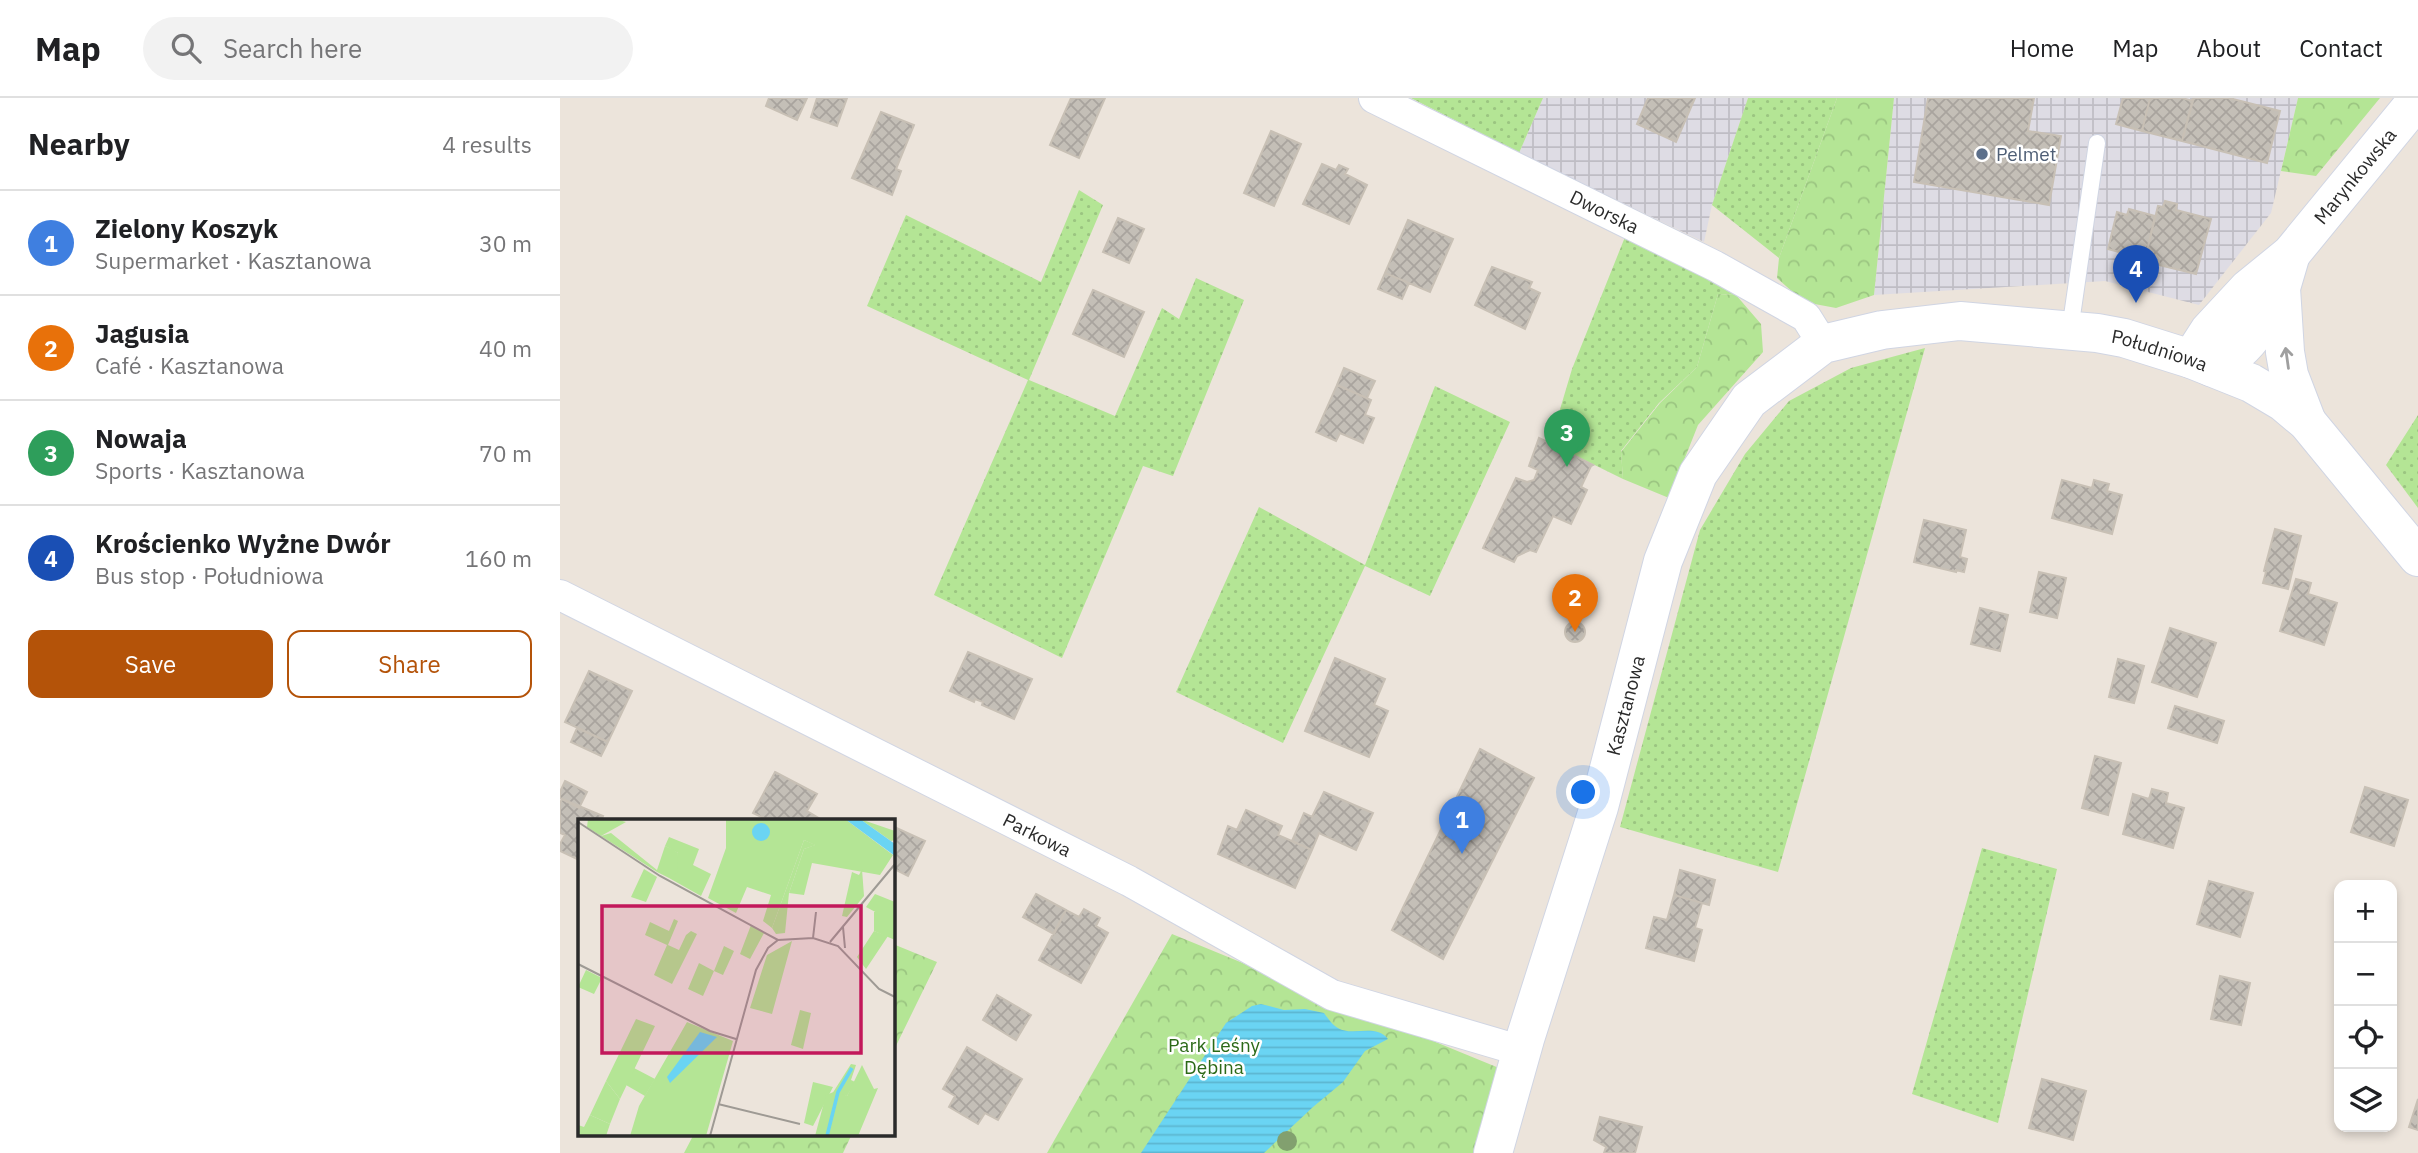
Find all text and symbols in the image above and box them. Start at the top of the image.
search box [143,17,633,80]
text: Map [35,27,101,70]
icon: search [167,29,205,67]
text: Search here [223,31,362,65]
text: Home [2010,32,2074,64]
text: Map [2112,32,2158,64]
text: About [2196,32,2261,64]
text: Contact [2299,32,2383,64]
street label: Marynkowska [2309,123,2401,229]
text: Nearby [28,124,130,163]
text: 4 results [442,129,532,159]
place label: Pelmet [1996,142,2056,166]
marker: Pelmet [1974,146,1990,162]
street label: Dworska [1566,184,1643,239]
text: Zielony Koszyk [95,211,278,245]
text: 1 [44,228,58,258]
text: 30 m [479,228,532,258]
text: Supermarket · Kasztanowa [95,245,372,275]
pin: 4 [2113,245,2159,303]
text: Jagusia [95,316,189,350]
street label: Południowa [2110,324,2211,376]
text: 2 [44,333,58,363]
text: 40 m [479,333,532,363]
one-way arrow [2280,347,2293,369]
text: Café · Kasztanowa [95,350,284,380]
pin: 3 [1544,409,1590,467]
text: Nowaja [95,421,187,455]
text: 3 [44,438,58,468]
text: 70 m [479,438,532,468]
text: Sports · Kasztanowa [95,455,305,485]
text: Krościenko Wyżne Dwór [95,526,391,560]
text: 4 [44,543,58,573]
text: 160 m [465,543,532,573]
text: Bus stop · Południowa [95,560,324,590]
pin: 2 [1552,574,1598,632]
button: Save [28,630,273,698]
button: Share [287,630,532,698]
street label: Kasztanowa [1601,653,1650,758]
your location [1566,775,1600,809]
pin: 1 [1439,796,1485,854]
street label: Parkowa [999,808,1075,862]
inset map [578,819,894,1136]
map controls [2334,880,2397,1132]
button: + [2334,880,2397,943]
button: − [2334,943,2397,1006]
button: locate [2334,1006,2397,1069]
park label: Park Leśny Dębina [1168,1033,1261,1079]
button: layers [2334,1069,2397,1132]

